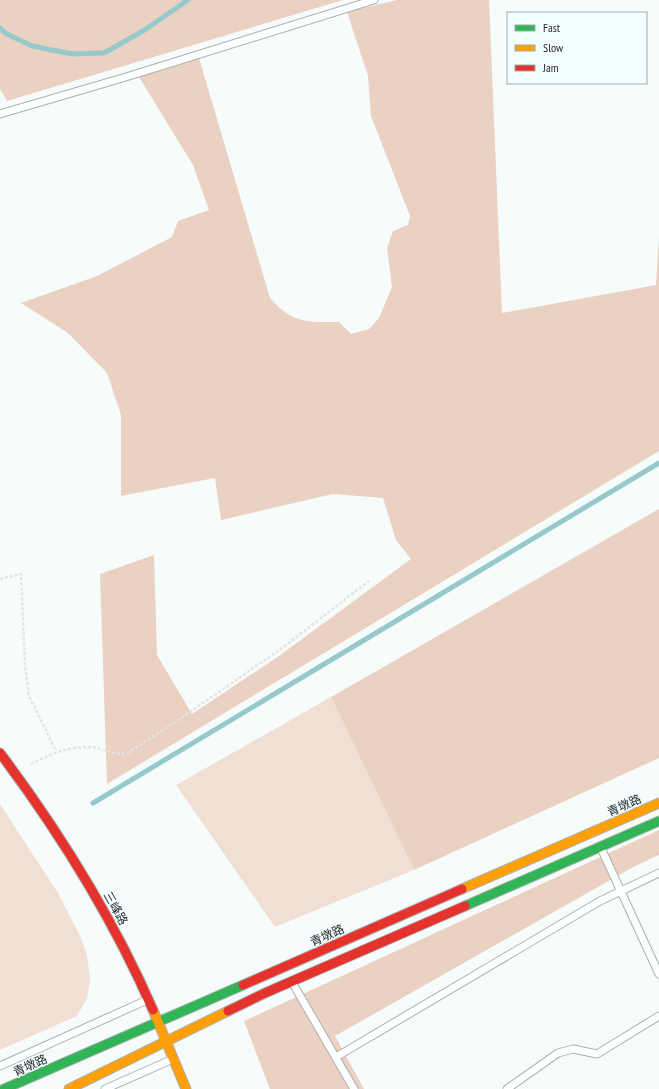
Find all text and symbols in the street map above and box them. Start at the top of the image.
legend [507,12,647,84]
text: Fast [543,20,561,35]
text: Slow [543,40,564,55]
text: Jam [542,60,559,75]
street label: 青墩路 [604,791,644,819]
street label: 三峰路 [101,889,131,927]
street label: 青墩路 [307,921,347,949]
street label: 青墩路 [10,1051,50,1079]

